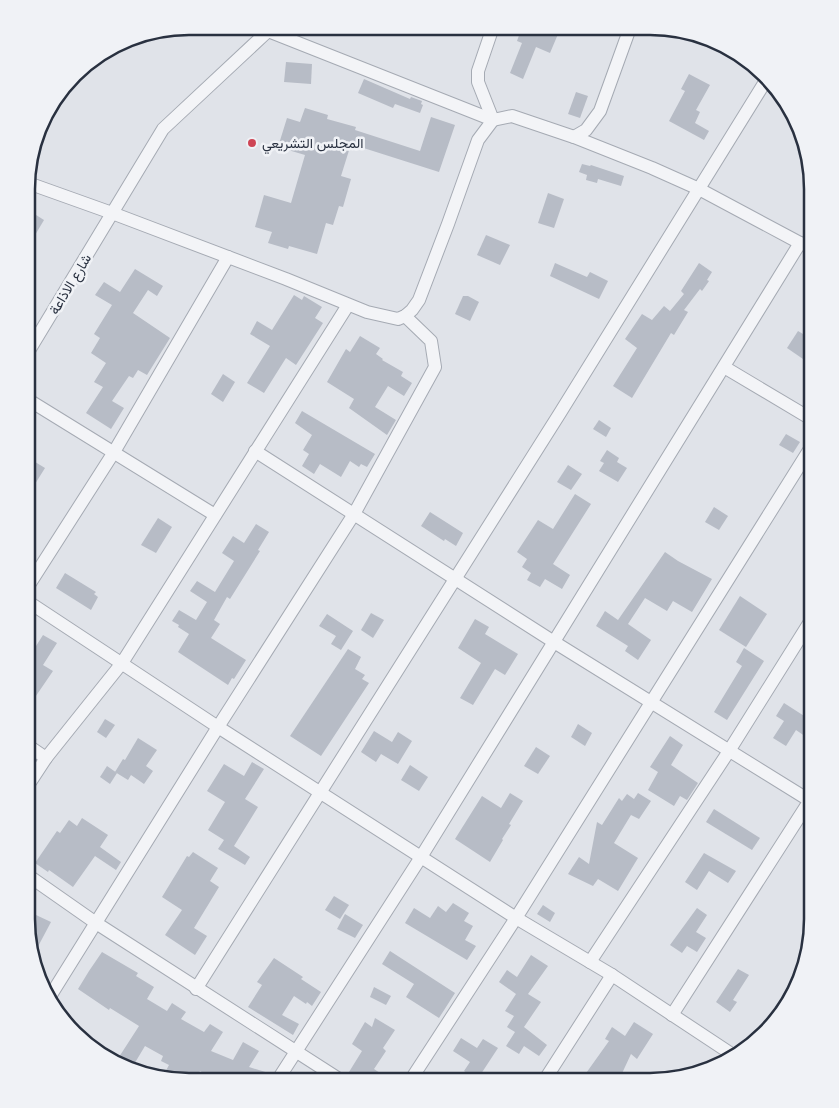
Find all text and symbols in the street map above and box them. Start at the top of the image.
place label: المجلس التشريعي [262,135,364,155]
marker: المجلس التشريعي [246,137,258,149]
street label: شارع الاذاعة [46,251,97,319]

